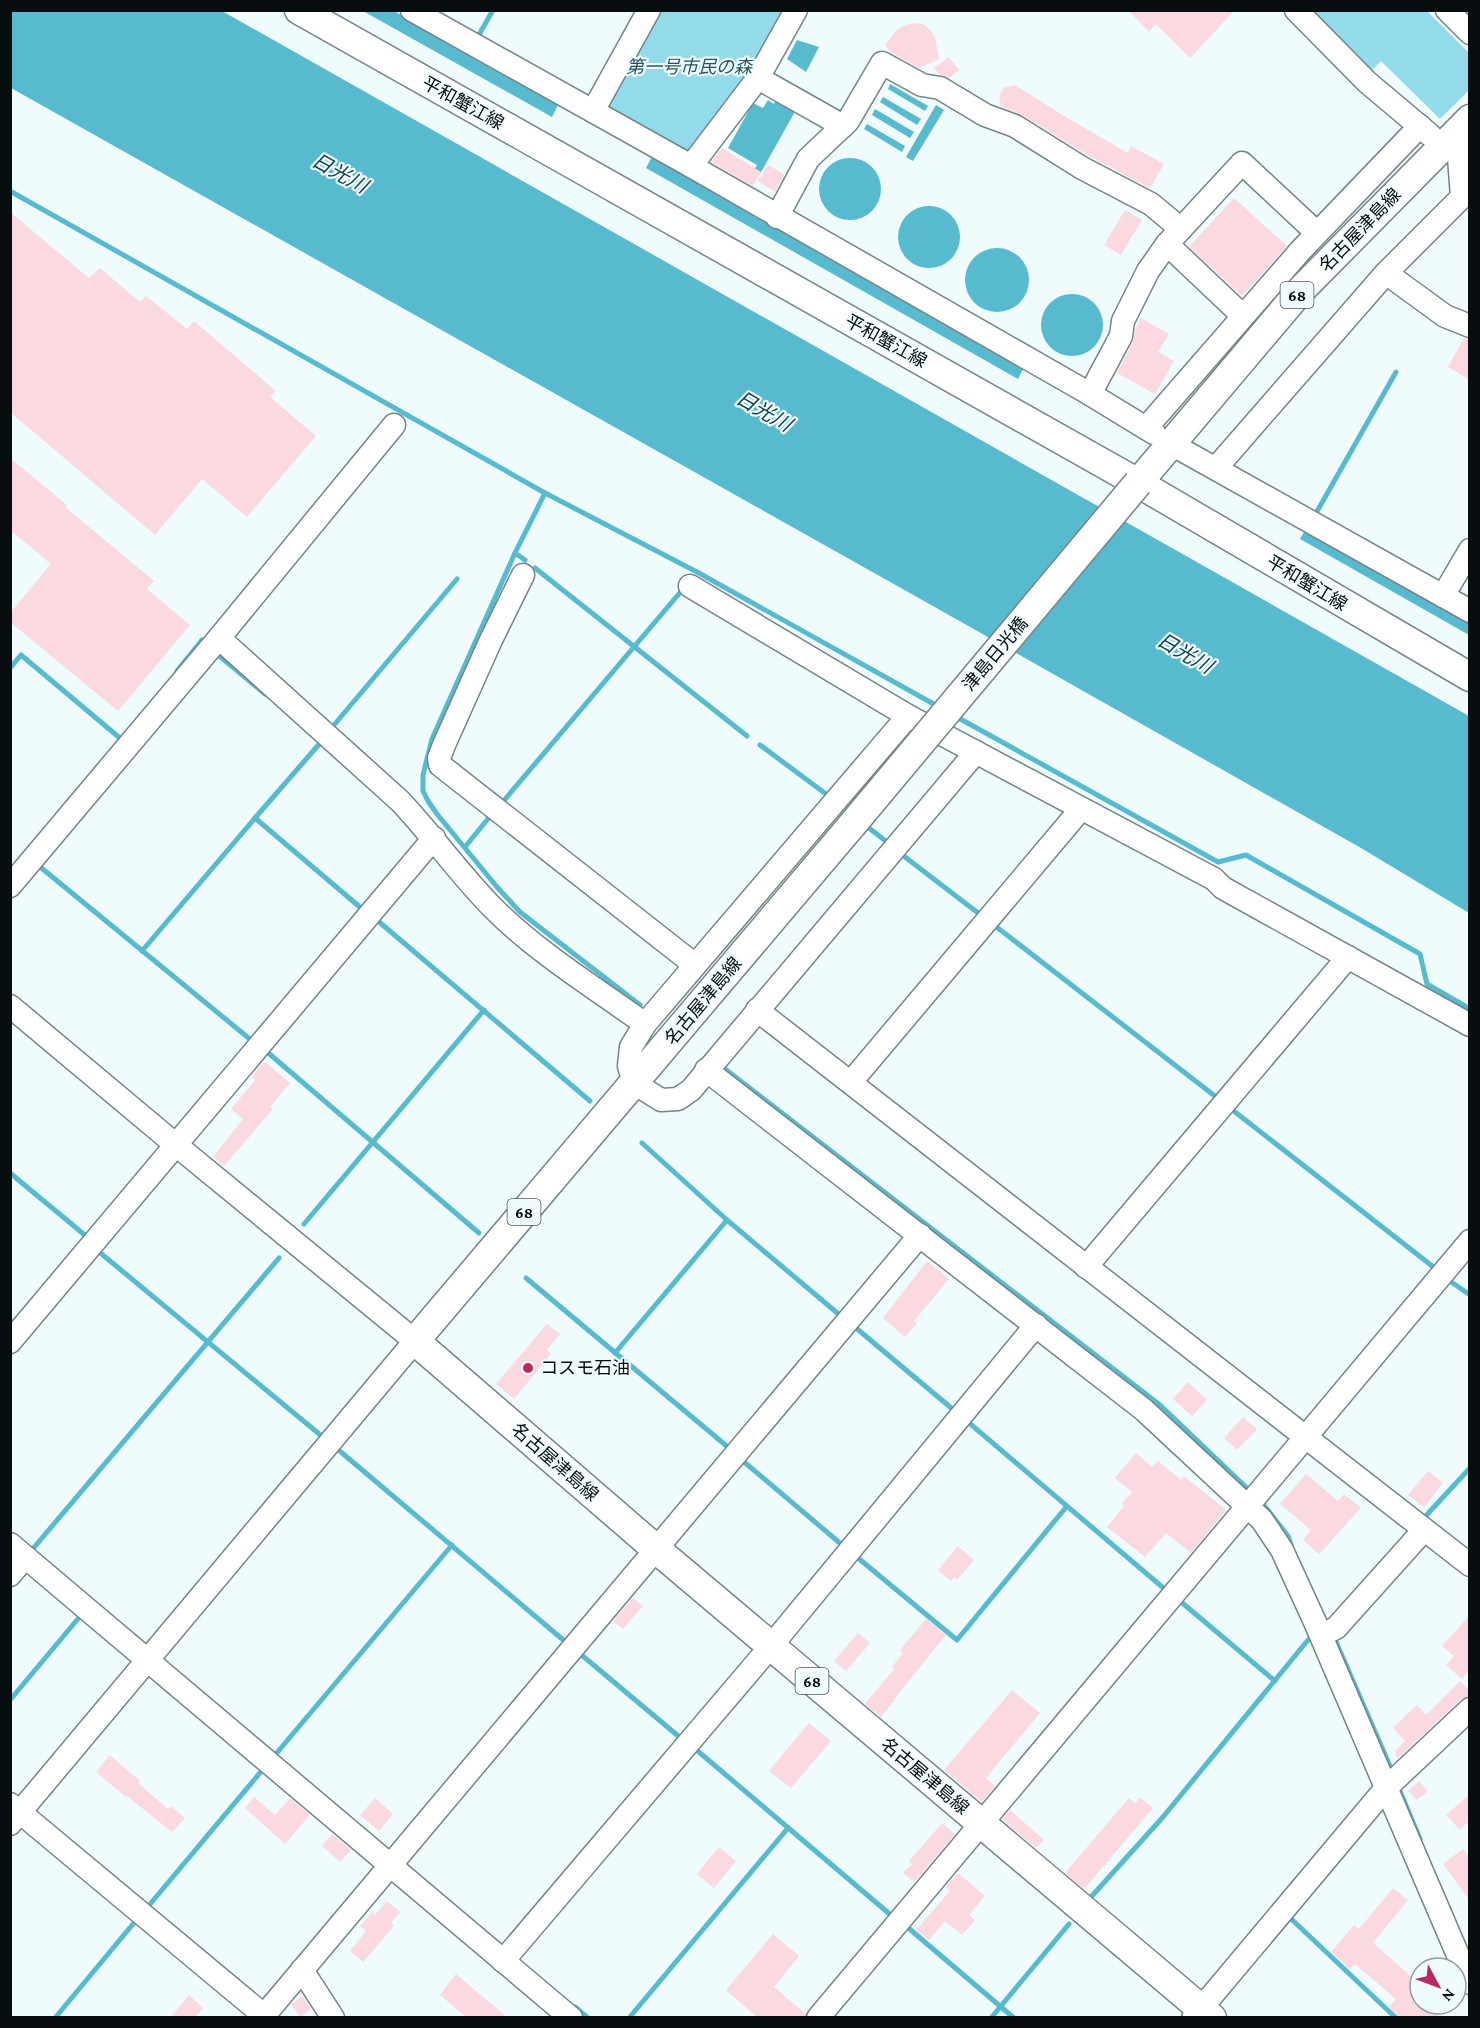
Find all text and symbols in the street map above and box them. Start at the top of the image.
park label: 第一号市民の森 [626,57,754,77]
street label: 平和蟹江線 [419,72,507,134]
water label: 日光川 [308,149,373,198]
street label: 名古屋津島線 [1315,184,1405,276]
road number: 68 [1280,282,1314,308]
street label: 平和蟹江線 [842,310,930,372]
water label: 日光川 [733,386,797,437]
street label: 平和蟹江線 [1263,551,1351,615]
street label: 津島日光橋 [958,613,1032,695]
water label: 日光川 [1154,628,1218,679]
street label: 名古屋津島線 [661,953,745,1049]
road number: 68 [508,1199,540,1225]
place label: コスモ石油 [540,1358,630,1378]
marker: コスモ石油 [521,1361,535,1375]
street label: 名古屋津島線 [508,1419,602,1505]
road number: 68 [796,1668,828,1694]
street label: 名古屋津島線 [877,1734,973,1818]
north arrow [1408,1956,1468,2016]
text: N [1439,1986,1459,2005]

